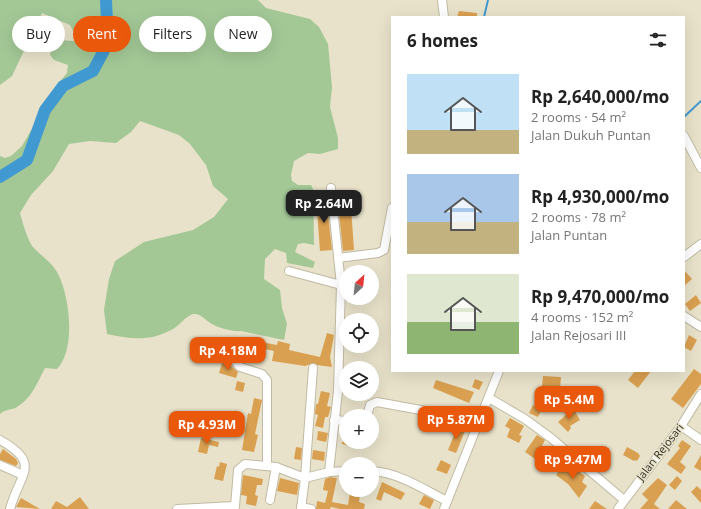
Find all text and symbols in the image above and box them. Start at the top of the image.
chip: Buy [12,16,65,52]
chip: Rent [73,16,131,52]
chip: Filters [139,16,206,52]
chip: New [214,16,272,52]
text: 6 homes [407,29,478,52]
icon: filters [647,29,669,51]
text: Rp 2,640,000/mo [531,85,669,108]
icon: home [439,90,487,138]
text: 2 rooms · 54 m² [531,108,626,126]
text: Jalan Dukuh Puntan [531,126,651,144]
text: Rp 4,930,000/mo [531,185,669,208]
pin: Rp 2.64M [283,190,365,224]
icon: home [439,190,487,238]
text: Rp 2.64M [295,194,353,212]
text: 2 rooms · 78 m² [531,208,626,226]
text: Jalan Puntan [531,226,607,244]
north arrow [339,265,379,305]
map controls [339,265,379,497]
text: Rp 9,470,000/mo [531,285,669,308]
icon: home [439,290,487,338]
text: 4 rooms · 152 m² [531,308,633,326]
button: locate [339,313,379,353]
text: Jalan Rejosari III [531,326,626,344]
pin: Rp 4.18M [187,337,269,371]
text: Rp 4.18M [199,341,257,359]
button: layers [339,361,379,401]
pin: Rp 5.4M [532,386,606,420]
text: Rp 5.4M [543,390,595,408]
pin: Rp 5.87M [415,406,497,440]
button: + [339,409,379,449]
text: Rp 5.87M [427,410,485,428]
pin: Rp 4.93M [166,411,248,445]
text: Rp 4.93M [178,415,236,433]
street label: Jalan Rejosari [632,420,687,484]
pin: Rp 9.47M [532,446,614,480]
text: Rp 9.47M [544,450,602,468]
button: − [339,457,379,497]

